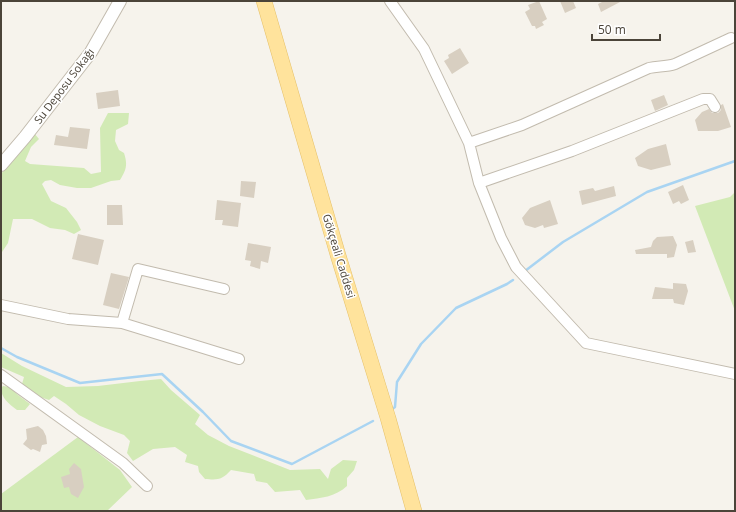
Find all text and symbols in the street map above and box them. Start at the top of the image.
scale bar [592,16,660,42]
text: 50 m [598,21,626,38]
street label: Su Deposu Sokağı [30,45,97,127]
street label: Gökçeali Caddesi [320,212,359,300]

